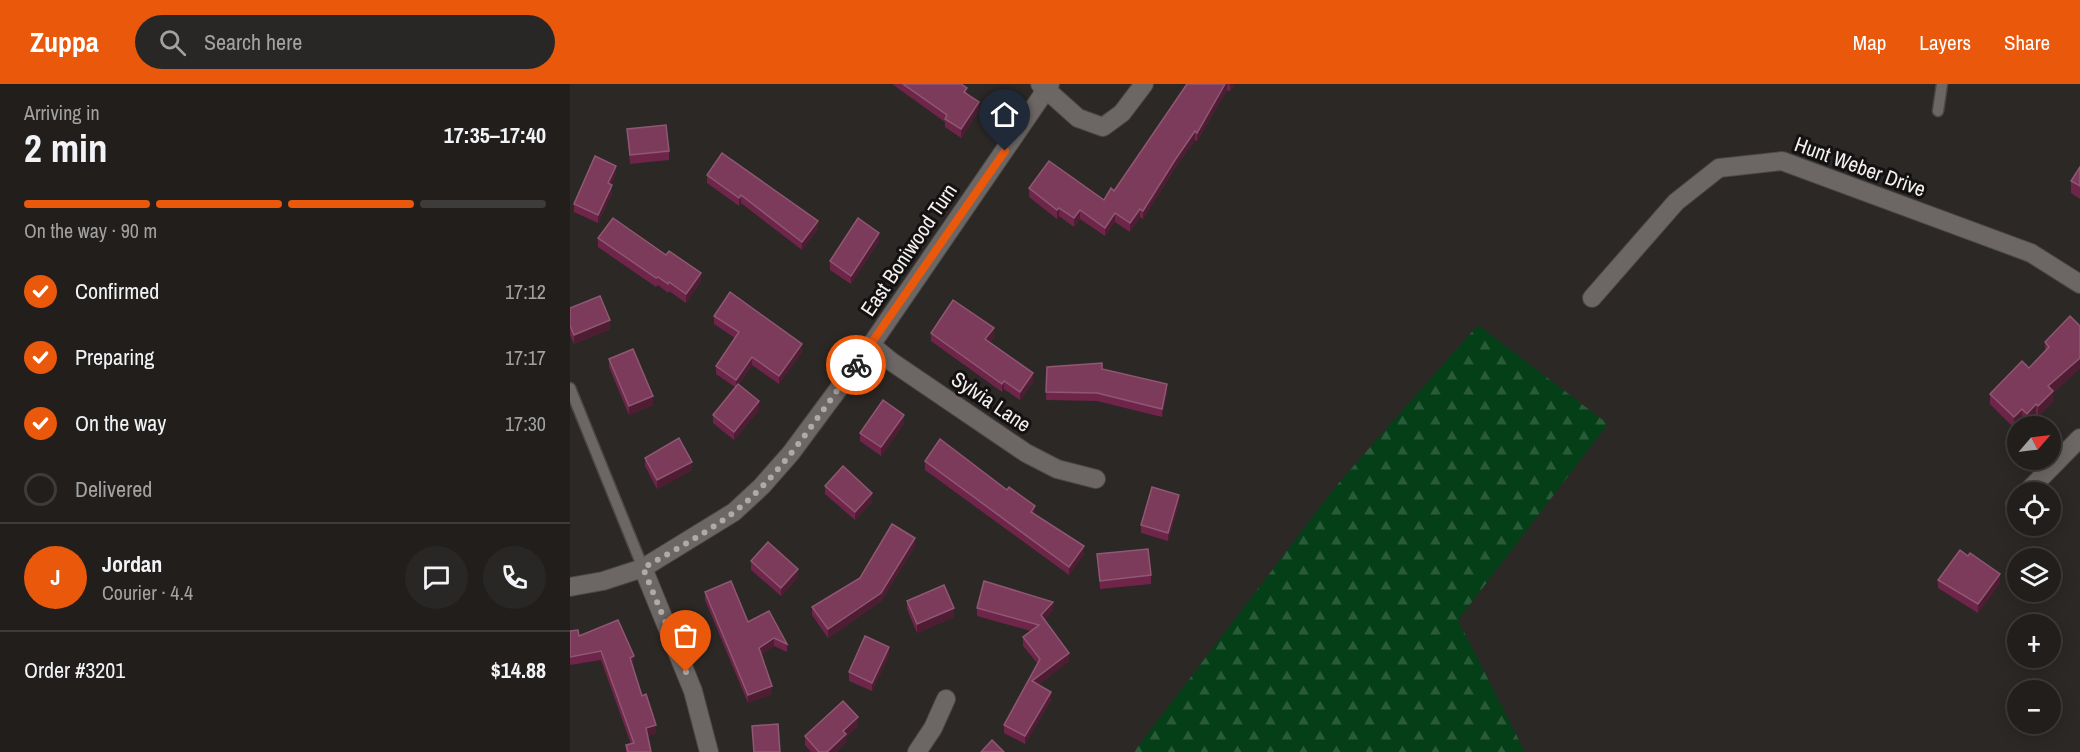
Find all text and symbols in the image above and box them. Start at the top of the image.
search box [135,15,555,69]
text: Zuppa [30,23,99,61]
icon: search [156,26,189,59]
text: Search here [204,27,302,57]
text: Map [1853,28,1886,57]
text: Layers [1919,28,1971,57]
text: Share [2004,28,2050,57]
pin [979,89,1030,151]
icon: home [988,98,1021,131]
text: Arriving in [24,99,100,126]
text: 17:35–17:40 [444,120,546,150]
text: 2 min [24,122,108,174]
street label: Hunt Weber Drive [1791,129,1930,204]
street label: East Boniwood Turn [853,178,964,322]
text: On the way · 90 m [24,217,157,244]
icon: check [24,275,57,308]
text: Confirmed [75,276,159,306]
text: 17:12 [505,278,546,305]
courier [826,335,886,395]
icon: check [24,341,57,374]
text: Preparing [75,342,154,372]
text: 17:17 [505,344,546,371]
icon: bike [840,349,873,382]
street label: Sylvia Lane [946,364,1037,439]
icon: check [24,407,57,440]
text: On the way [75,408,166,438]
text: 17:30 [505,410,546,437]
north arrow [2007,416,2061,470]
map controls [2007,416,2061,734]
text: Delivered [75,474,152,504]
button: locate [2007,482,2061,536]
button: chat [405,546,468,609]
button: phone [483,546,546,609]
button: layers [2007,548,2061,602]
text: Jordan [102,549,162,579]
text: J [50,562,61,592]
text: Courier · 4.4 [102,579,193,606]
pin [660,610,711,672]
button: + [2007,614,2061,668]
icon: bag [669,619,702,652]
text: Order #3201 [24,655,125,685]
text: $14.88 [491,655,546,685]
button: − [2007,680,2061,734]

